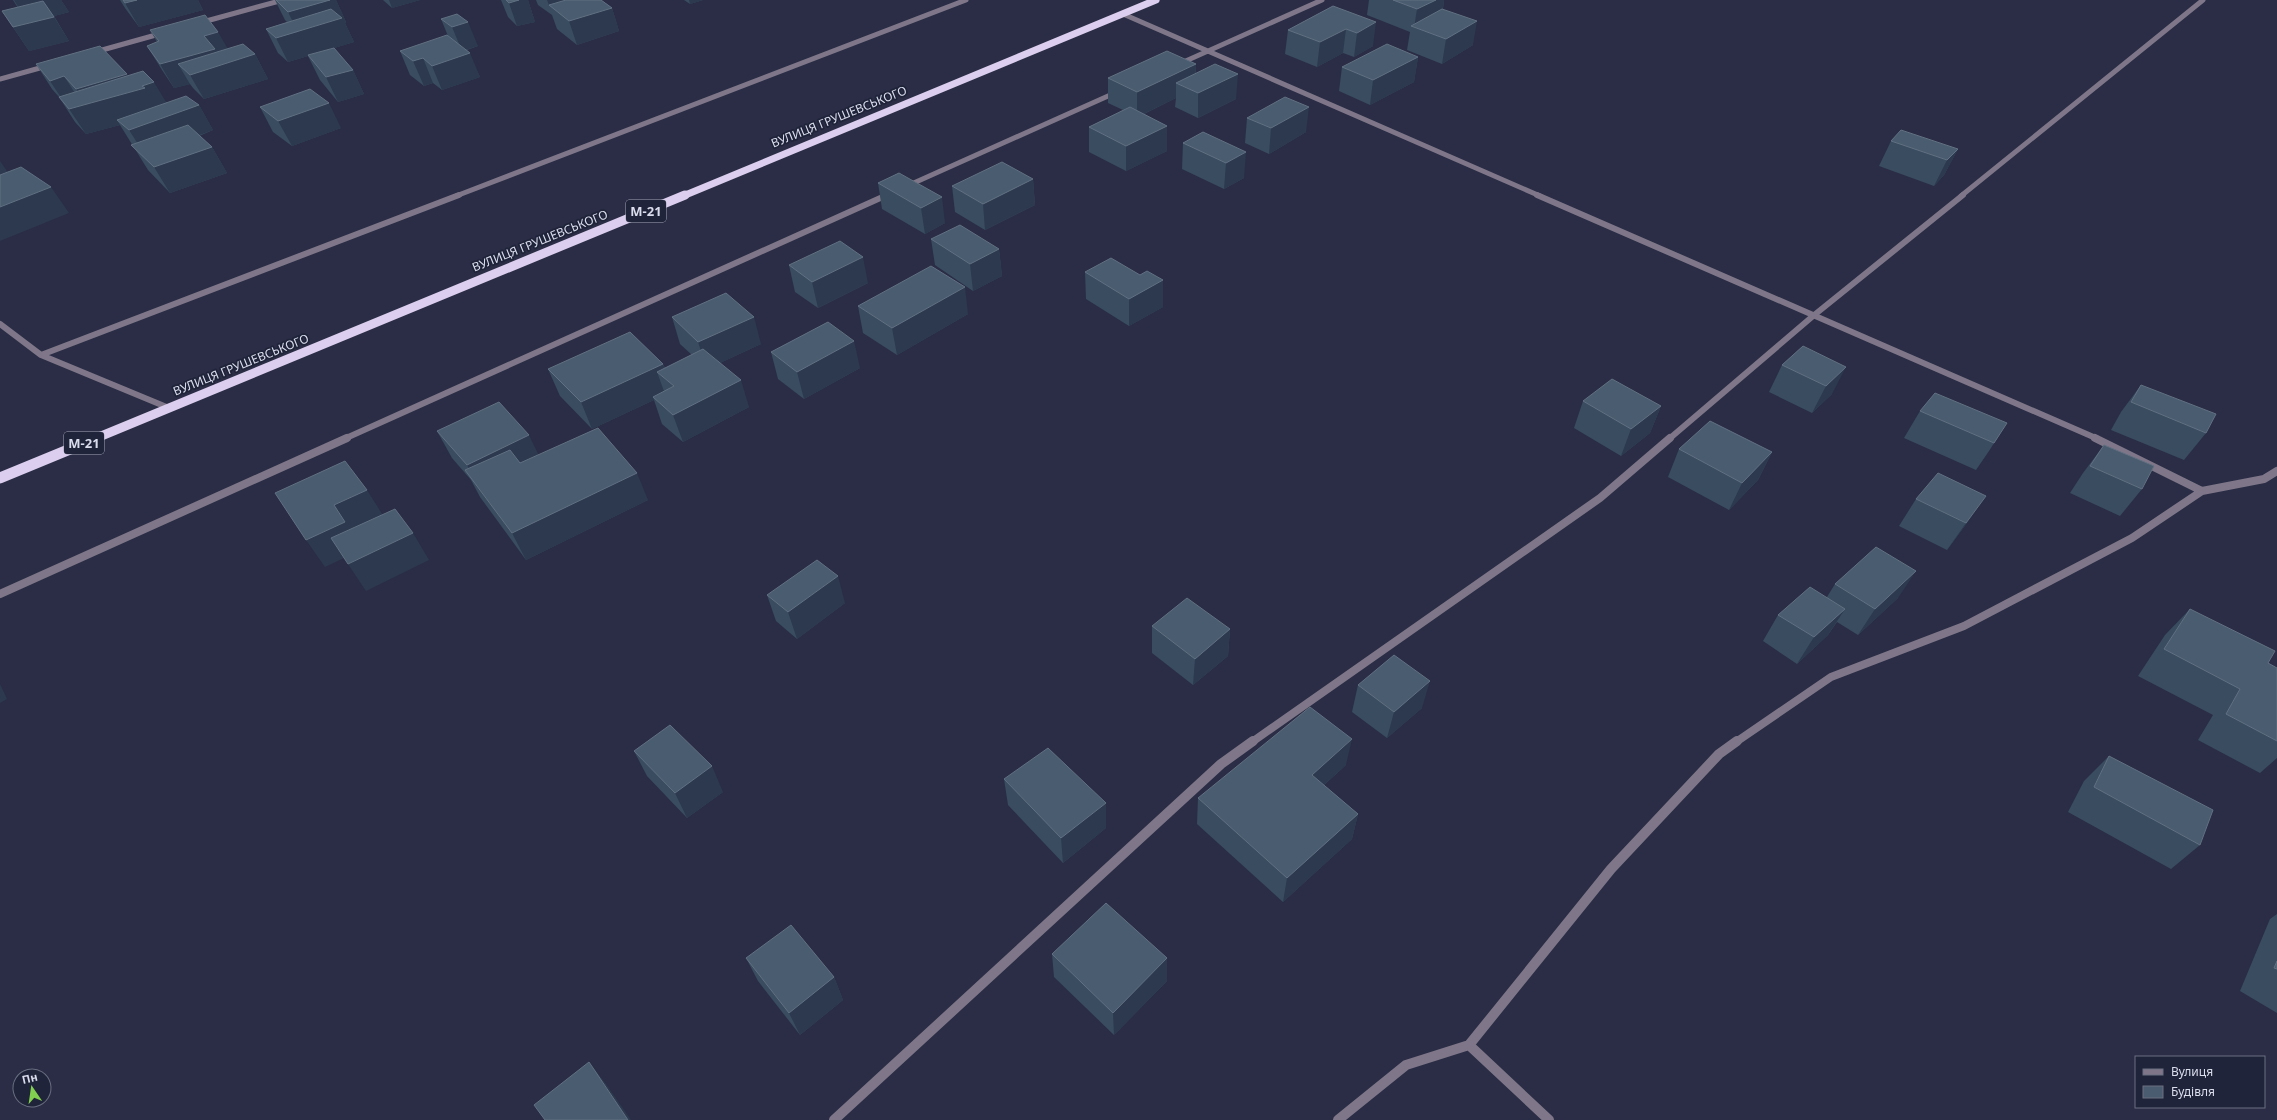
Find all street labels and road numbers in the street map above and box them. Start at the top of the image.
street label: ВУЛИЦЯ ГРУШЕВСЬКОГО [768,81,909,152]
road number: М-21 [626,200,666,222]
street label: ВУЛИЦЯ ГРУШЕВСЬКОГО [469,205,610,276]
street label: ВУЛИЦЯ ГРУШЕВСЬКОГО [170,329,311,400]
road number: М-21 [64,432,104,454]

